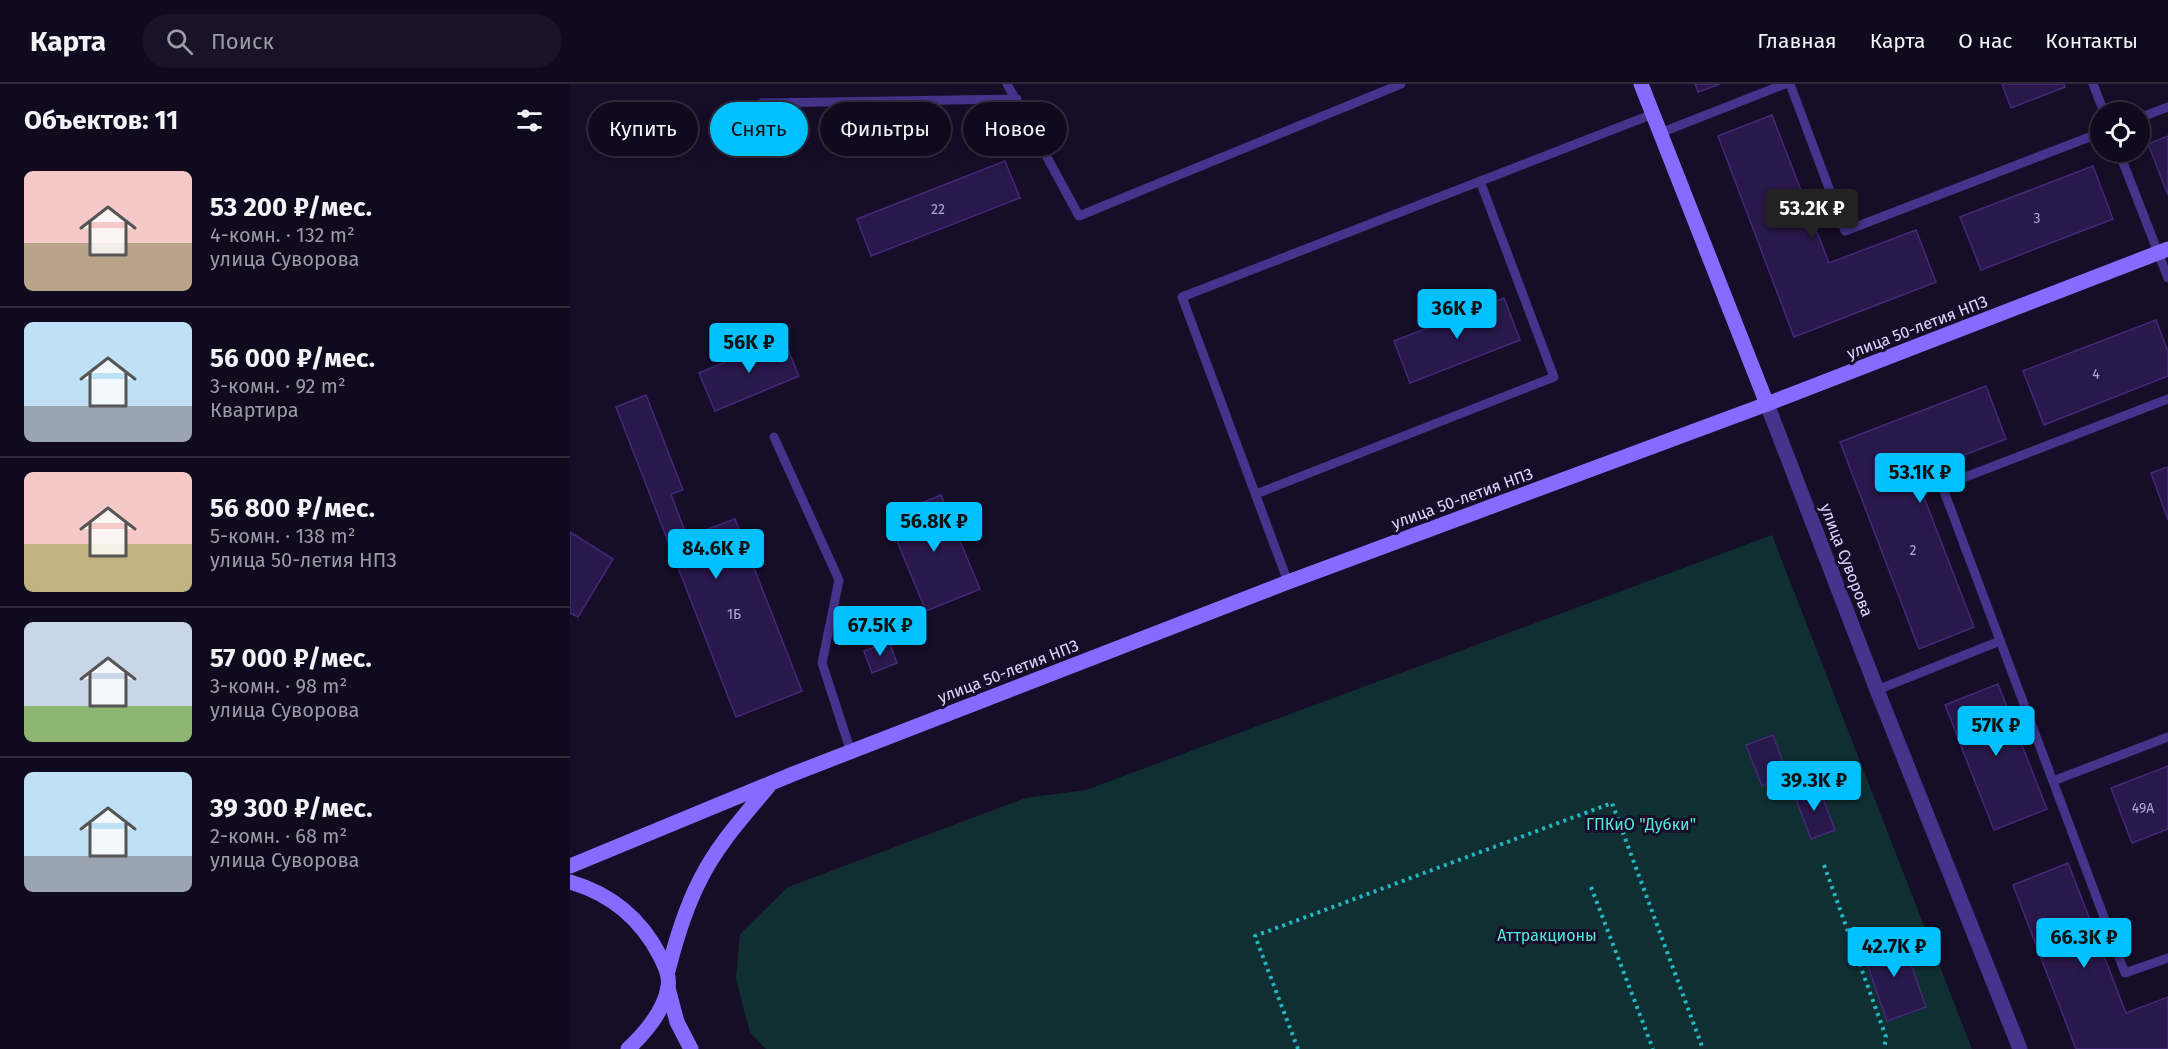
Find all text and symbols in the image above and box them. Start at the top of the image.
search box [142,14,562,68]
text: Карта [30,25,106,58]
icon: search [163,25,196,58]
text: Поиск [211,28,274,55]
text: Главная [1757,28,1837,54]
text: Карта [1870,28,1925,54]
text: О нас [1958,28,2012,54]
text: Контакты [2045,28,2138,54]
chip: Купить [588,102,698,156]
chip: Снять [710,102,808,156]
chip: Фильтры [820,102,951,156]
chip: Новое [963,102,1067,156]
map controls [2090,102,2150,162]
button: locate [2090,102,2150,162]
icon: filters [513,104,546,137]
text: Объектов: 11 [24,105,178,136]
pin: 53.2K ₽ [1757,189,1867,240]
text: 53 200 ₽/мес. [210,192,372,223]
icon: home [72,195,144,267]
text: 53.2K ₽ [1779,196,1845,220]
house number: 22 [931,201,945,218]
house number: 3 [2034,210,2041,227]
text: 4-комн. · 132 m² [210,223,355,247]
text: улица Суворова [210,247,359,271]
pin: 36K ₽ [1415,289,1499,340]
street label: улица 50-летия НПЗ [1844,292,1990,363]
text: 36K ₽ [1432,296,1482,320]
pin: 56K ₽ [707,323,791,374]
text: 56K ₽ [723,330,775,354]
text: 56 000 ₽/мес. [210,343,375,374]
icon: home [72,346,144,418]
house number: 4 [2092,366,2100,383]
text: 3-комн. · 92 m² [210,374,346,398]
text: Квартира [210,398,299,422]
pin: 53.1K ₽ [1865,453,1975,504]
text: 53.1K ₽ [1889,460,1951,484]
street label: улица 50-летия НПЗ [1389,464,1536,533]
text: 56 800 ₽/мес. [210,493,375,524]
icon: home [72,496,144,568]
street label: улица Суворова [1816,501,1877,619]
pin: 56.8K ₽ [879,502,989,553]
text: 56.8K ₽ [900,509,968,533]
text: 5-комн. · 138 m² [210,524,355,548]
pin: 84.6K ₽ [661,529,771,580]
text: 84.6K ₽ [682,536,750,560]
house number: 2 [1910,542,1917,559]
text: улица 50-летия НПЗ [210,548,397,572]
house number: 1Б [727,606,741,623]
pin: 67.5K ₽ [825,606,935,657]
text: 67.5K ₽ [847,613,913,637]
street label: улица 50-летия НПЗ [935,636,1081,707]
text: 57 000 ₽/мес. [210,643,372,674]
icon: home [72,646,144,718]
text: 3-комн. · 98 m² [210,674,347,698]
text: улица Суворова [210,698,359,722]
pin: 57K ₽ [1954,706,2038,757]
text: 57K ₽ [1972,713,2020,737]
pin: 39.3K ₽ [1759,761,1869,812]
text: 39.3K ₽ [1781,768,1847,792]
text: 39 300 ₽/мес. [210,793,373,824]
icon: home [72,796,144,868]
house number: 49А [2132,800,2154,817]
park label: ГПКиО "Дубки" [1586,815,1696,834]
text: 2-комн. · 68 m² [210,824,347,848]
text: улица Суворова [210,848,359,872]
pin: 66.3K ₽ [2029,918,2139,969]
text: 66.3K ₽ [2050,925,2118,949]
park label: Аттракционы [1497,926,1597,945]
pin: 42.7K ₽ [1839,927,1949,978]
text: 42.7K ₽ [1862,934,1926,958]

